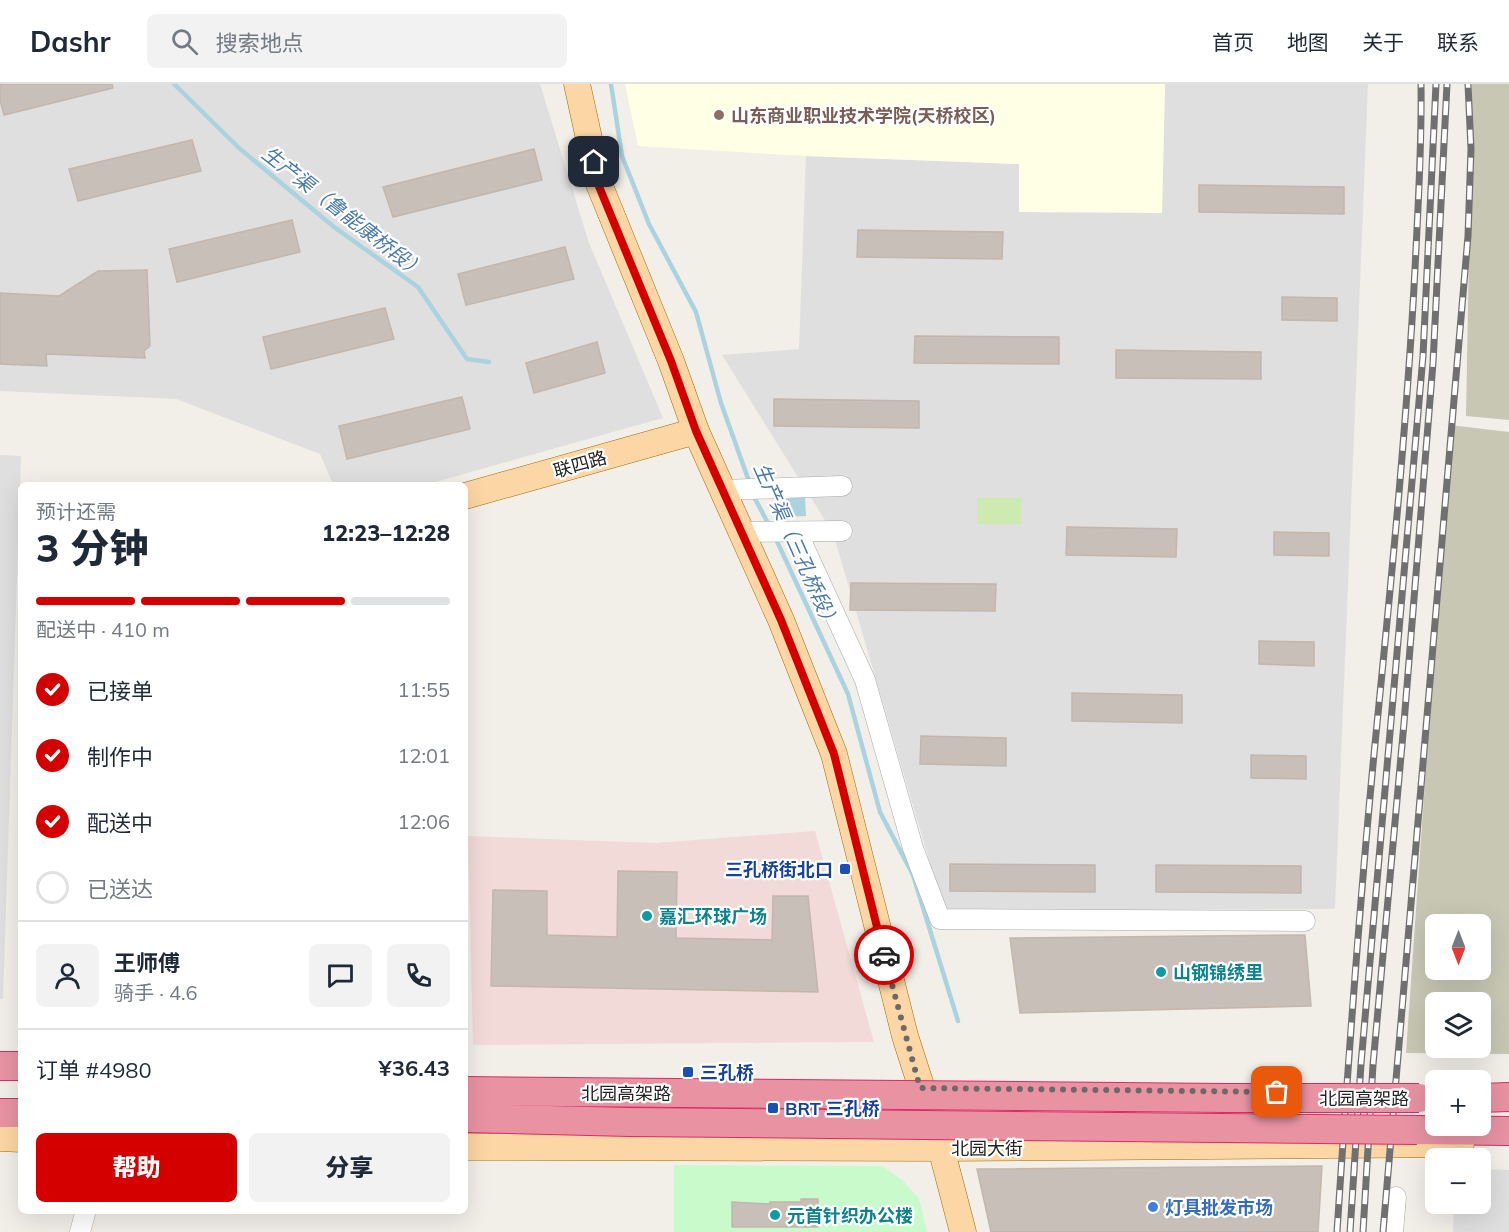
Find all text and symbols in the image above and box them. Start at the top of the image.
search box [147,14,567,68]
text: Dashr [30,24,111,59]
icon: search [168,25,201,58]
text: 搜索地点 [216,29,304,57]
text: 首页 [1212,29,1254,55]
text: 地图 [1287,29,1329,55]
text: 关于 [1362,29,1404,55]
text: 联系 [1437,29,1479,55]
place label: 山东商业职业技术学院(天桥校区) [731,104,996,127]
marker: 山东商业职业技术学院(天桥校区) [712,108,726,122]
pin [568,136,619,187]
water label: 生产渠（鲁能康桥段） [258,141,430,283]
icon: home [577,145,610,178]
street label: 联四路 [551,446,609,482]
water label: 生产渠（三孔桥段） [749,459,845,633]
text: 预计还需 [36,499,116,524]
text: 12:23–12:28 [322,519,450,547]
text: 3 分钟 [36,523,148,572]
text: 配送中 · 410 m [36,617,170,642]
icon: check [36,673,69,706]
text: 已接单 [87,677,153,705]
text: 11:55 [397,677,450,702]
icon: check [36,739,69,772]
text: 制作中 [87,743,153,771]
text: 12:01 [397,743,450,768]
icon: check [36,805,69,838]
text: 配送中 [87,809,153,837]
text: 12:06 [397,809,450,834]
place label: 三孔桥街北口 [725,858,833,881]
marker: 三孔桥街北口 [838,862,852,876]
text: 已送达 [87,875,153,903]
place label: 嘉汇环球广场 [659,905,767,928]
marker: 嘉汇环球广场 [640,909,654,923]
north arrow [1425,914,1491,980]
map controls [1425,914,1491,1214]
courier [854,925,914,985]
icon: car [868,939,901,972]
button: person [36,944,99,1007]
button: chat [309,944,372,1007]
button: phone [387,944,450,1007]
text: 王师傅 [114,949,180,977]
place label: 山钢锦绣里 [1173,961,1263,984]
marker: 山钢锦绣里 [1154,965,1168,979]
text: 骑手 · 4.6 [114,980,198,1005]
button: layers [1425,992,1491,1058]
text: ¥36.43 [379,1054,450,1082]
text: 订单 #4980 [36,1056,152,1084]
place label: 三孔桥 [700,1061,754,1084]
marker: 三孔桥 [681,1065,695,1079]
pin [1251,1066,1302,1117]
button: + [1425,1070,1491,1136]
icon: bag [1260,1075,1293,1108]
street label: 北园高架路 [581,1082,671,1105]
street label: 北园高架路 [1319,1087,1409,1110]
place label: BRT 三孔桥 [785,1097,880,1120]
marker: BRT 三孔桥 [766,1101,780,1115]
button: 帮助 [36,1133,237,1202]
button: 分享 [249,1133,450,1202]
street label: 北园大街 [951,1137,1023,1160]
button: − [1425,1148,1491,1214]
place label: 灯具批发市场 [1165,1196,1273,1219]
marker: 灯具批发市场 [1146,1200,1160,1214]
place label: 元首针织办公楼 [787,1204,913,1227]
marker: 元首针织办公楼 [768,1208,782,1222]

